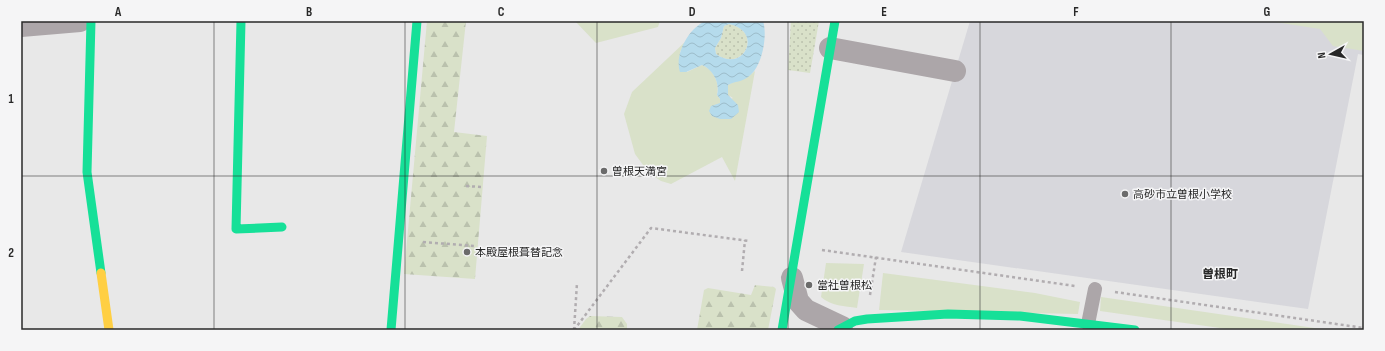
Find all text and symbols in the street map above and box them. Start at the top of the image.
text: A [114,4,122,20]
text: B [306,4,312,20]
text: C [498,4,505,20]
text: D [689,4,696,20]
text: E [881,4,887,20]
text: F [1073,4,1079,20]
text: G [1264,4,1271,20]
north arrow [1311,34,1351,74]
text: N [1315,51,1328,59]
text: 1 [8,91,14,107]
place label: 曽根天満宮 [612,165,667,178]
marker: 曽根天満宮 [599,166,609,176]
place label: 高砂市立曽根小学校 [1133,188,1232,201]
marker: 高砂市立曽根小学校 [1120,189,1130,199]
text: 2 [8,245,14,261]
place label: 本殿屋根葺替記念 [475,246,563,259]
marker: 本殿屋根葺替記念 [462,247,472,257]
district label: 曽根町 [1202,267,1238,282]
place label: 當社曽根松 [817,279,872,292]
marker: 當社曽根松 [804,280,814,290]

